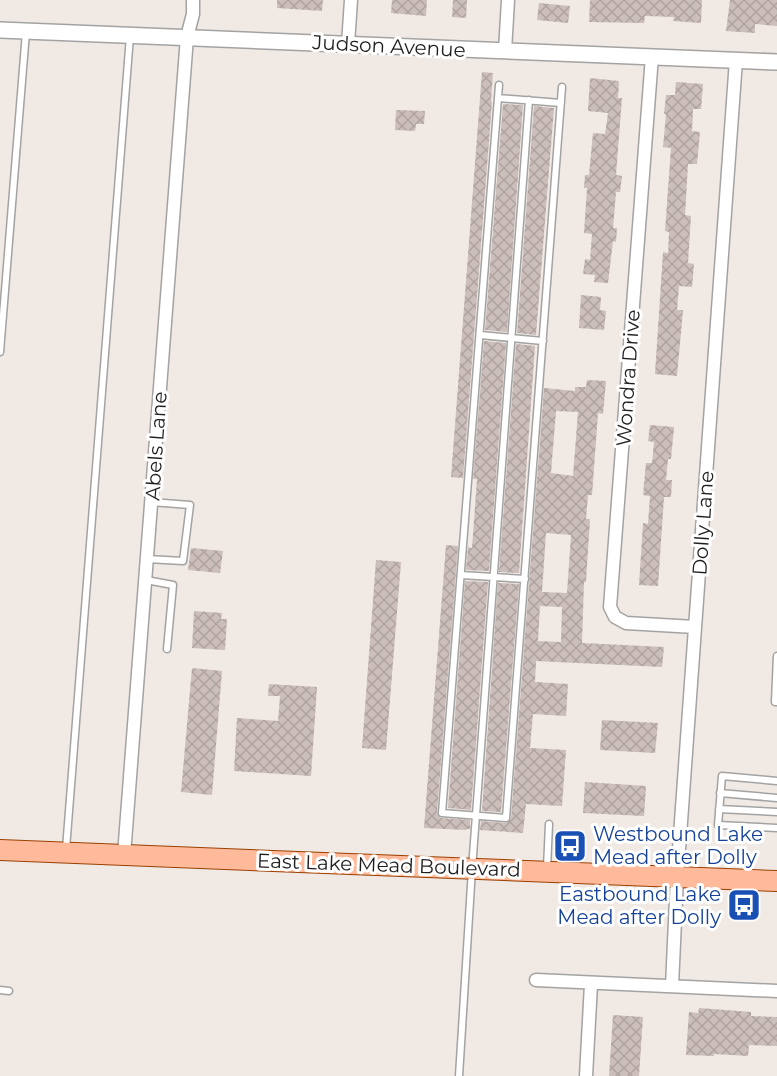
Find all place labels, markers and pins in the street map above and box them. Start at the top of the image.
place label: Westbound Lake Mead after Dolly [593,822,763,869]
bus stop icon: Westbound Lake Mead after Dolly [552,828,588,864]
place label: Eastbound Lake Mead after Dolly [557,882,721,929]
bus stop icon: Eastbound Lake Mead after Dolly [726,887,762,923]

